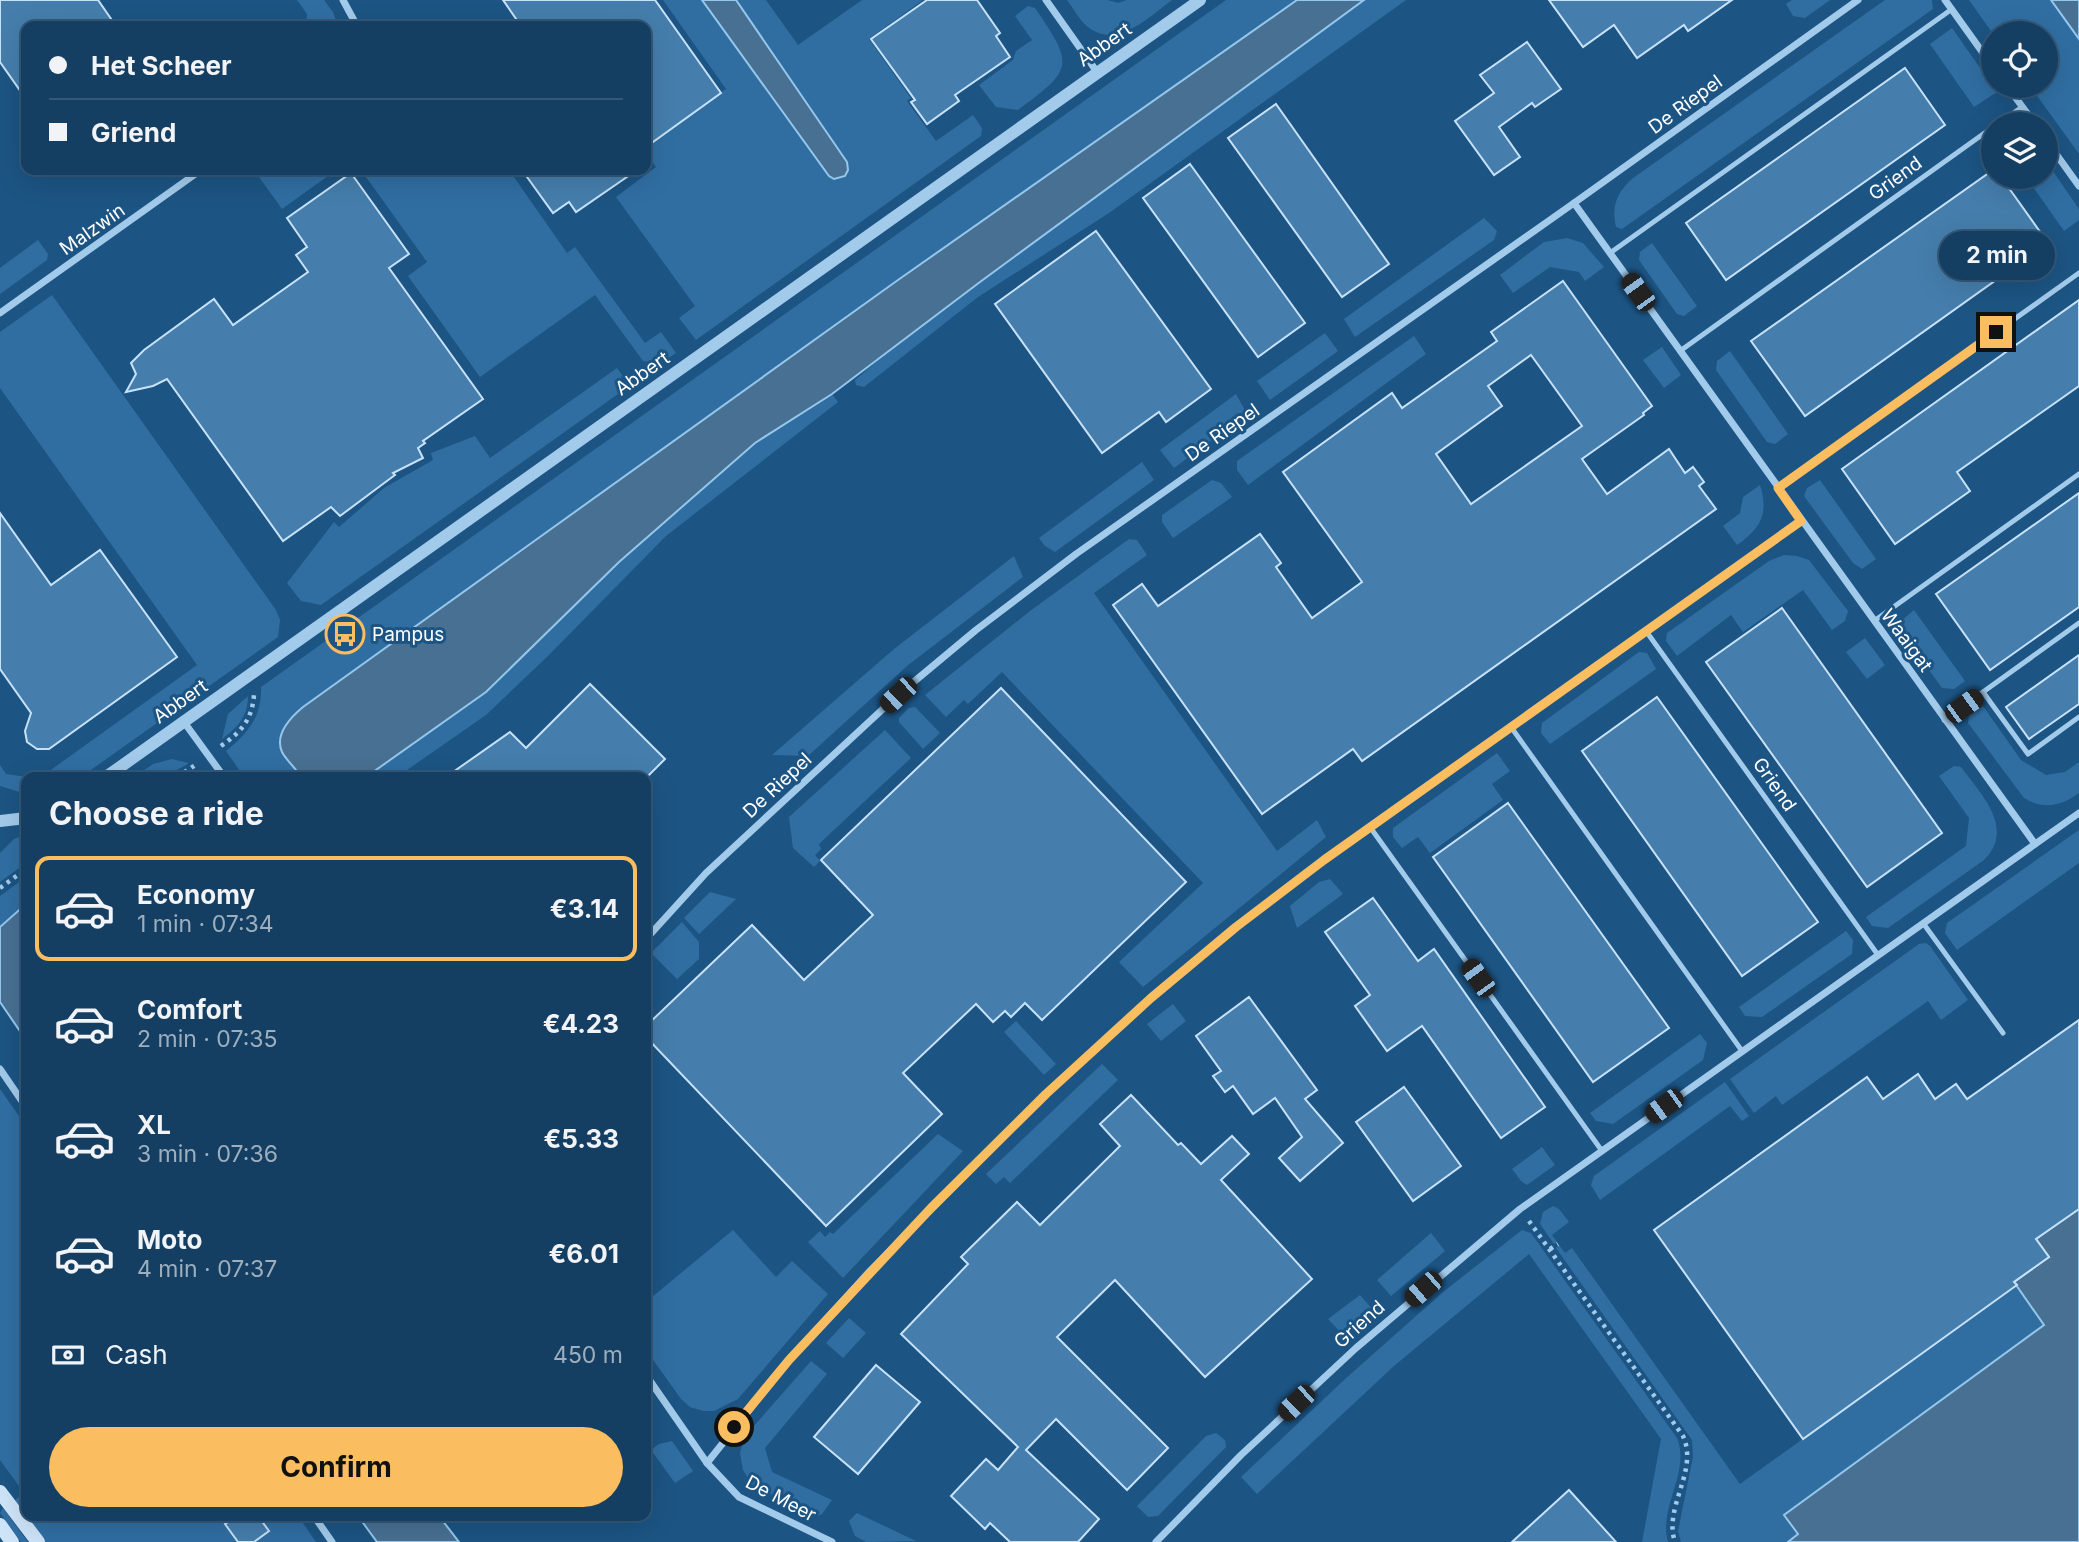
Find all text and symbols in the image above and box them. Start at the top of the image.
street label: Abbert [1073,17,1136,71]
map controls [1981,21,2058,189]
button: locate [1981,21,2058,98]
text: Het Scheer [91,50,232,81]
street label: De Riepel [1644,70,1727,139]
button: layers [1981,112,2058,189]
text: Griend [91,117,176,148]
street label: Griend [1864,151,1926,205]
street label: Malzwin [55,199,129,260]
callout: 2 min [1938,230,2054,280]
text: 2 min [1966,241,2028,269]
car [1618,269,1659,315]
route end [1980,316,2012,348]
street label: Abbert [611,346,674,400]
street label: De Riepel [1181,399,1264,466]
street label: Waaigat [1876,604,1937,676]
bus stop icon: Pampus [324,613,366,655]
place label: Pampus [372,623,444,646]
car [876,673,921,717]
street label: Abbert [149,674,212,728]
car [1941,685,1988,727]
street label: De Riepel [738,748,816,823]
street label: Griend [1748,753,1801,816]
text: Choose a ride [49,794,264,833]
icon: car [53,877,116,940]
text: Economy [137,879,255,910]
text: €3.14 [550,893,619,924]
text: 1 min · 07:34 [137,910,274,938]
car [1458,955,1499,1001]
icon: car [53,992,116,1055]
text: Comfort [137,994,242,1025]
text: €4.23 [543,1008,619,1039]
text: 2 min · 07:35 [137,1025,277,1053]
car [1641,1085,1688,1127]
icon: car [53,1107,116,1170]
text: XL [137,1109,171,1140]
text: €5.33 [544,1123,619,1154]
text: 3 min · 07:36 [137,1140,278,1168]
icon: car [53,1222,116,1285]
text: Moto [137,1224,202,1255]
text: €6.01 [548,1238,619,1269]
text: 4 min · 07:37 [137,1255,277,1283]
car [1401,1267,1446,1311]
street label: Griend [1329,1296,1389,1353]
icon: cash [49,1336,87,1374]
text: Cash [105,1339,168,1370]
text: 450 m [553,1341,623,1369]
car [1274,1381,1319,1425]
route start [718,1411,750,1443]
button: Confirm [49,1427,623,1507]
street label: De Meer [742,1470,820,1527]

